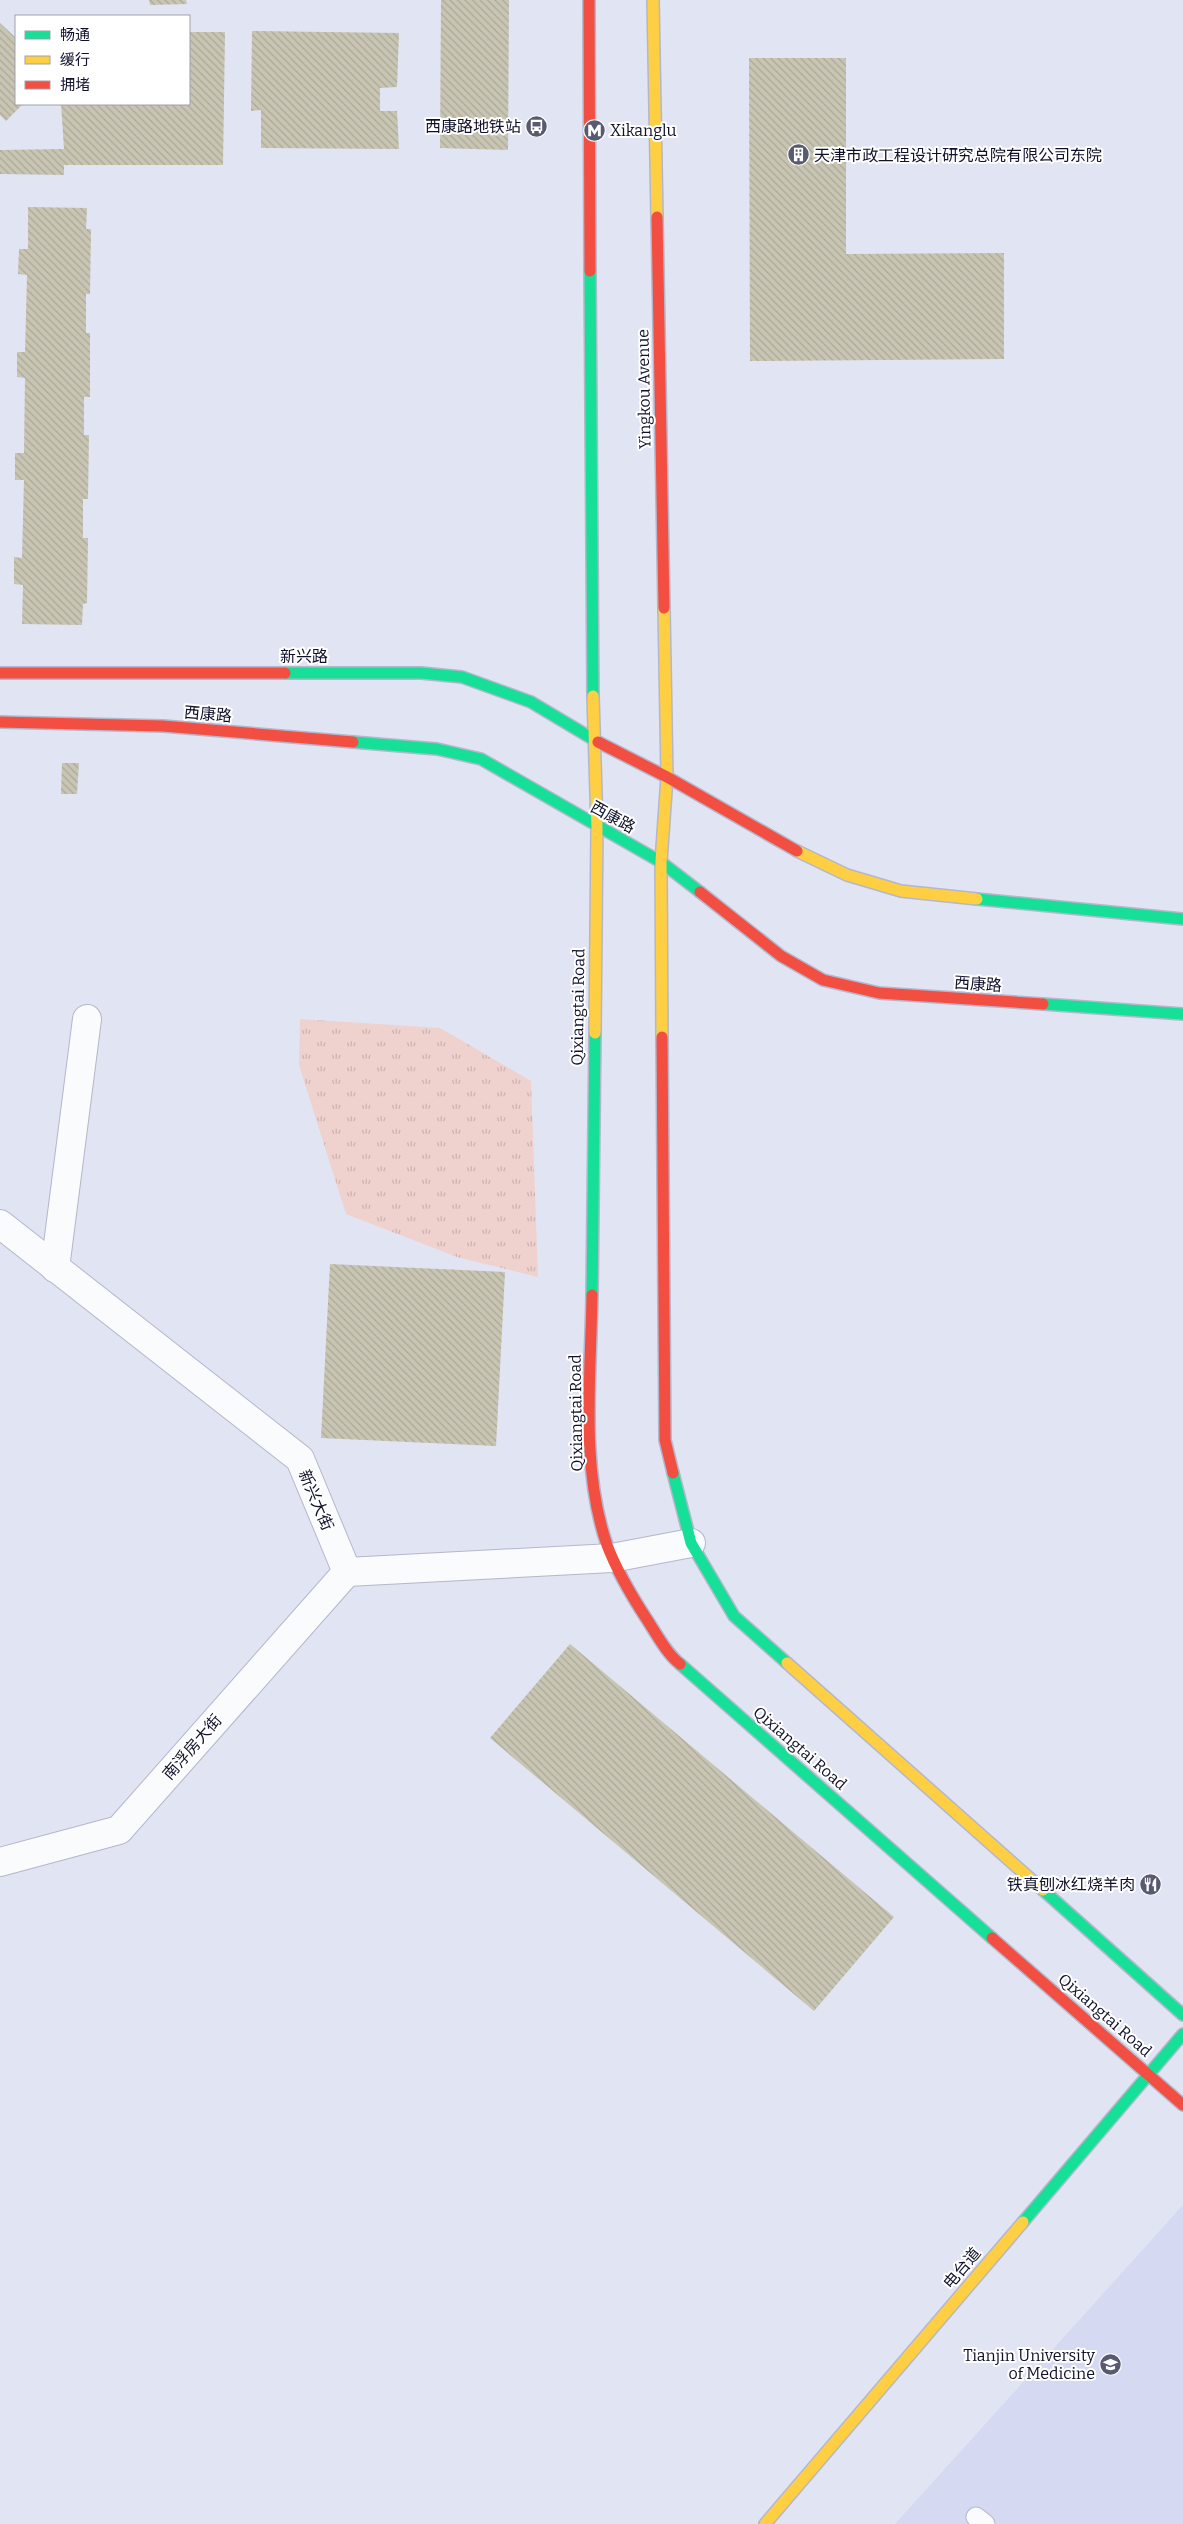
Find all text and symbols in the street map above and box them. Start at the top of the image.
legend [15,15,190,105]
text: 畅通 [60,26,90,44]
text: 缓行 [60,51,90,69]
text: 拥堵 [60,76,90,94]
bus stop icon: 西康路地铁站 [525,114,549,138]
place label: 西康路地铁站 [425,117,521,136]
metro station icon: Xikanglu [582,118,606,142]
place label: Xikanglu [610,121,676,140]
building icon: 天津市政工程设计研究总院有限公司东院 [786,143,810,167]
place label: 天津市政工程设计研究总院有限公司东院 [814,146,1102,165]
street label: Yingkou Avenue [633,329,655,449]
street label: 新兴路 [280,647,328,666]
street label: 西康路 [183,702,233,726]
street label: 西康路 [587,797,639,837]
street label: Qixiangtai Road [567,948,589,1066]
street label: 西康路 [953,973,1003,995]
street label: Qixiangtai Road [565,1354,587,1472]
street label: 新兴大街 [295,1467,337,1533]
street label: Qixiangtai Road [749,1702,851,1794]
street label: 南浮房大街 [159,1711,225,1783]
restaurant icon: 铁真刨冰红烧羊肉 [1139,1872,1163,1896]
place label: 铁真刨冰红烧羊肉 [1007,1875,1135,1894]
street label: Qixiangtai Road [1054,1969,1156,2061]
street label: 电台道 [939,2244,985,2292]
place label: Tianjin University of Medicine [963,2346,1096,2383]
school or university icon: Tianjin University of Medicine [1099,2352,1123,2376]

